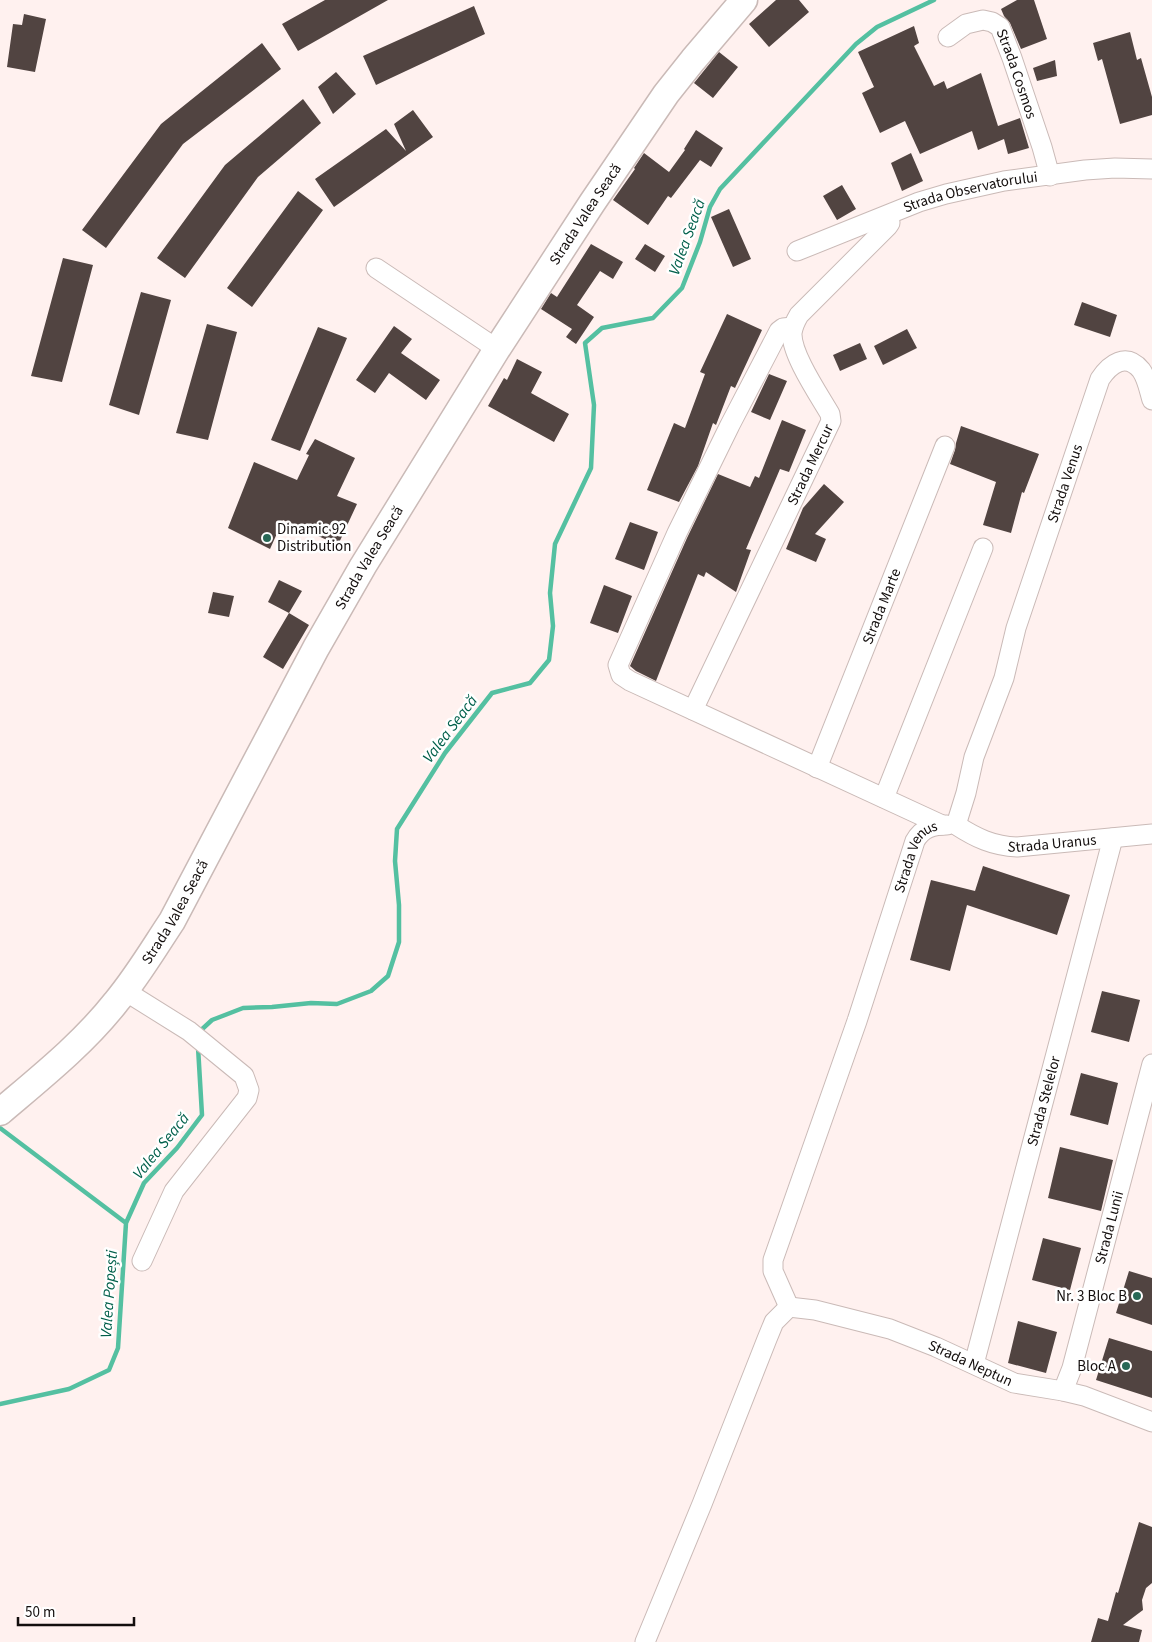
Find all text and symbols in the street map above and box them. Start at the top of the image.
street label: Strada Cosmos [991,26,1042,121]
street label: Strada Valea Seacă [544,159,626,269]
street label: Strada Observatorului [900,166,1039,218]
water label: Valea Seacă [663,196,711,278]
street label: Strada Mercur [782,420,839,509]
street label: Strada Venus [1042,441,1088,525]
street label: Strada Valea Seacă [330,502,408,613]
place label: Dinamic 92 Distribution [277,519,351,557]
marker: Dinamic 92 Distribution [261,532,273,544]
street label: Strada Marte [857,565,906,647]
water label: Valea Seacă [417,690,483,767]
street label: Strada Venus [889,815,939,895]
street label: Strada Uranus [1007,829,1097,858]
street label: Strada Valea Seacă [136,856,213,968]
street label: Strada Stelelor [1022,1053,1066,1148]
water label: Valea Seacă [128,1108,195,1184]
street label: Strada Lunii [1089,1189,1129,1266]
water label: Valea Popești [95,1249,123,1339]
place label: Nr. 3 Bloc B [1056,1286,1127,1307]
marker: Nr. 3 Bloc B [1131,1290,1143,1302]
street label: Strada Neptun [925,1335,1016,1392]
place label: Bloc A [1077,1356,1117,1377]
marker: Bloc A [1120,1360,1132,1372]
scale bar [18,1594,134,1626]
text: 50 m [25,1602,55,1623]

